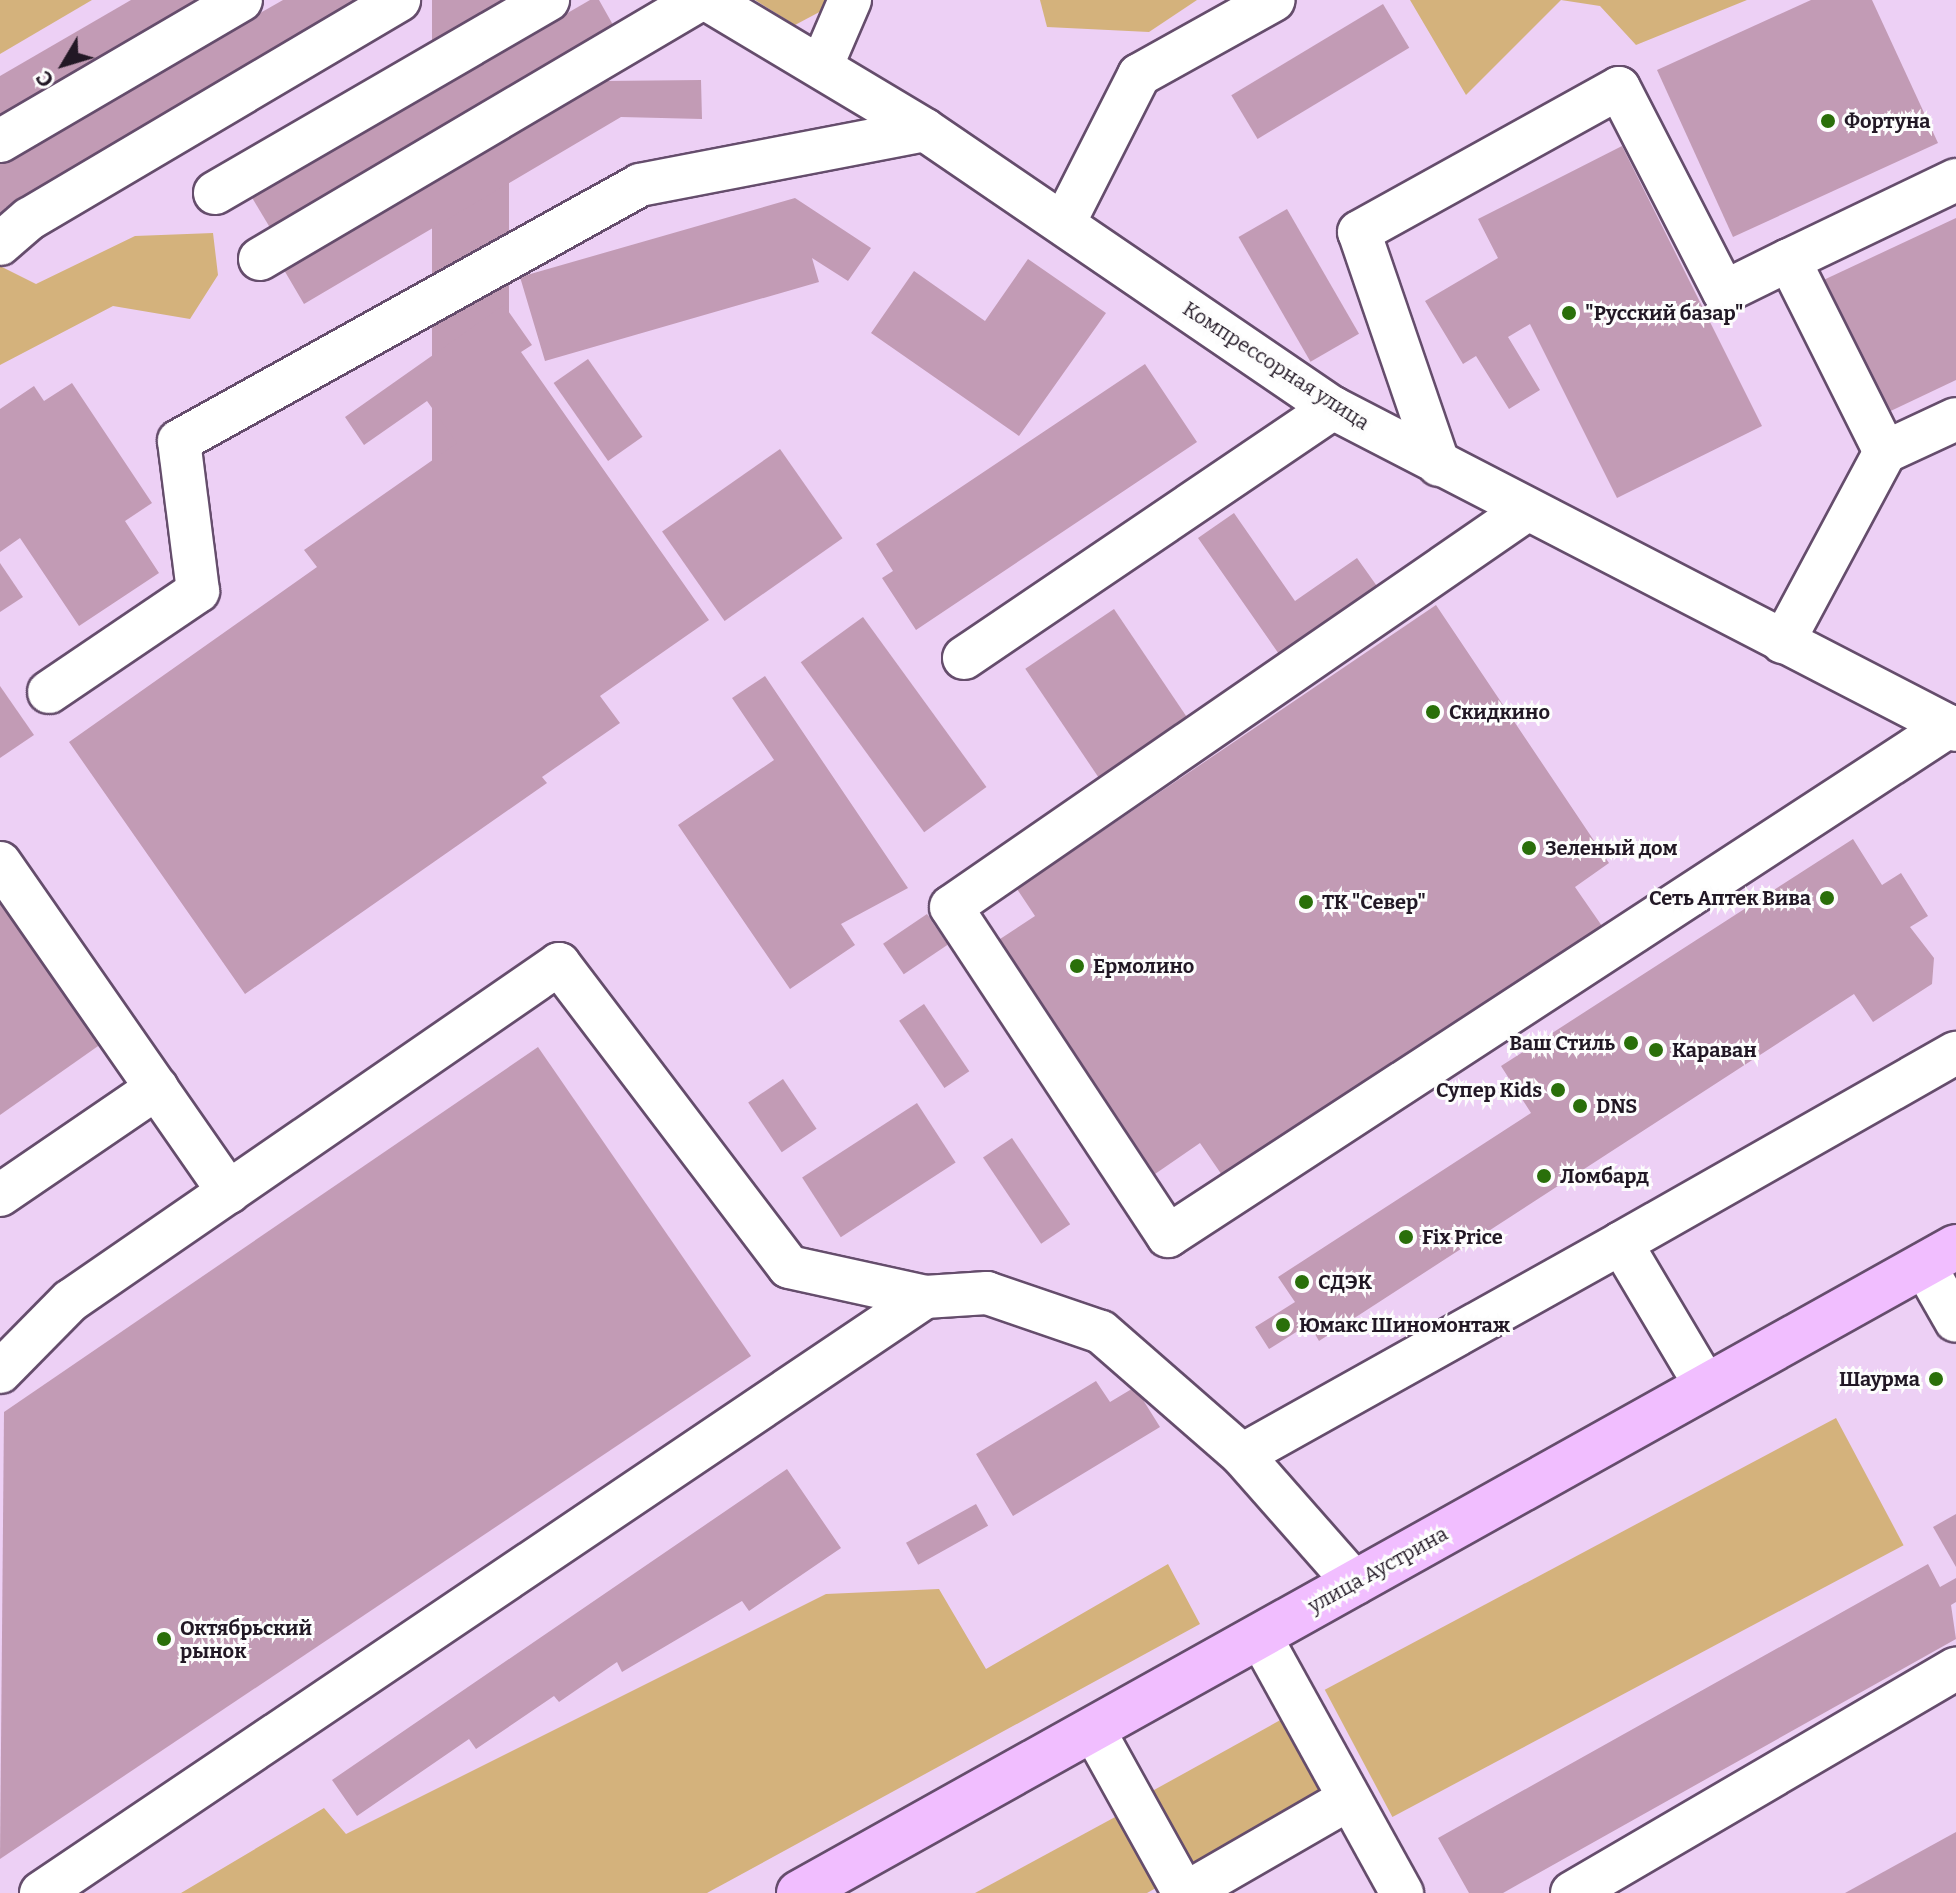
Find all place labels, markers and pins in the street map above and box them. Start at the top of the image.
place label: Фортуна [1844,109,1931,133]
marker: Фортуна [1819,112,1837,130]
place label: "Русский базар" [1585,301,1743,325]
marker: "Русский базар" [1560,304,1578,322]
place label: Скидкино [1449,700,1550,724]
marker: Скидкино [1424,703,1442,721]
place label: Зеленый дом [1545,836,1678,860]
marker: Зеленый дом [1520,839,1538,857]
place label: Сеть Аптек Вива [1649,886,1811,910]
marker: Сеть Аптек Вива [1818,889,1836,907]
place label: ТК "Север" [1322,890,1426,914]
marker: ТК "Север" [1297,893,1315,911]
place label: Ермолино [1093,954,1194,978]
marker: Ермолино [1068,957,1086,975]
place label: Ваш Стиль [1509,1031,1615,1055]
marker: Ваш Стиль [1622,1034,1640,1052]
place label: Караван [1672,1038,1757,1062]
marker: Караван [1647,1041,1665,1059]
place label: Супер Kids [1436,1078,1542,1102]
marker: Супер Kids [1549,1081,1567,1099]
place label: DNS [1596,1094,1637,1118]
marker: DNS [1571,1097,1589,1115]
place label: Ломбард [1560,1164,1649,1188]
marker: Ломбард [1535,1167,1553,1185]
place label: Fix Price [1422,1225,1503,1249]
marker: Fix Price [1397,1228,1415,1246]
place label: СДЭК [1318,1270,1372,1294]
marker: СДЭК [1293,1273,1311,1291]
place label: Юмакс Шиномонтаж [1299,1313,1510,1337]
marker: Юмакс Шиномонтаж [1274,1316,1292,1334]
place label: Шаурма [1839,1367,1920,1391]
marker: Шаурма [1927,1370,1945,1388]
place label: Октябрьский рынок [180,1616,312,1663]
marker: Октябрьский рынок [155,1630,173,1648]

